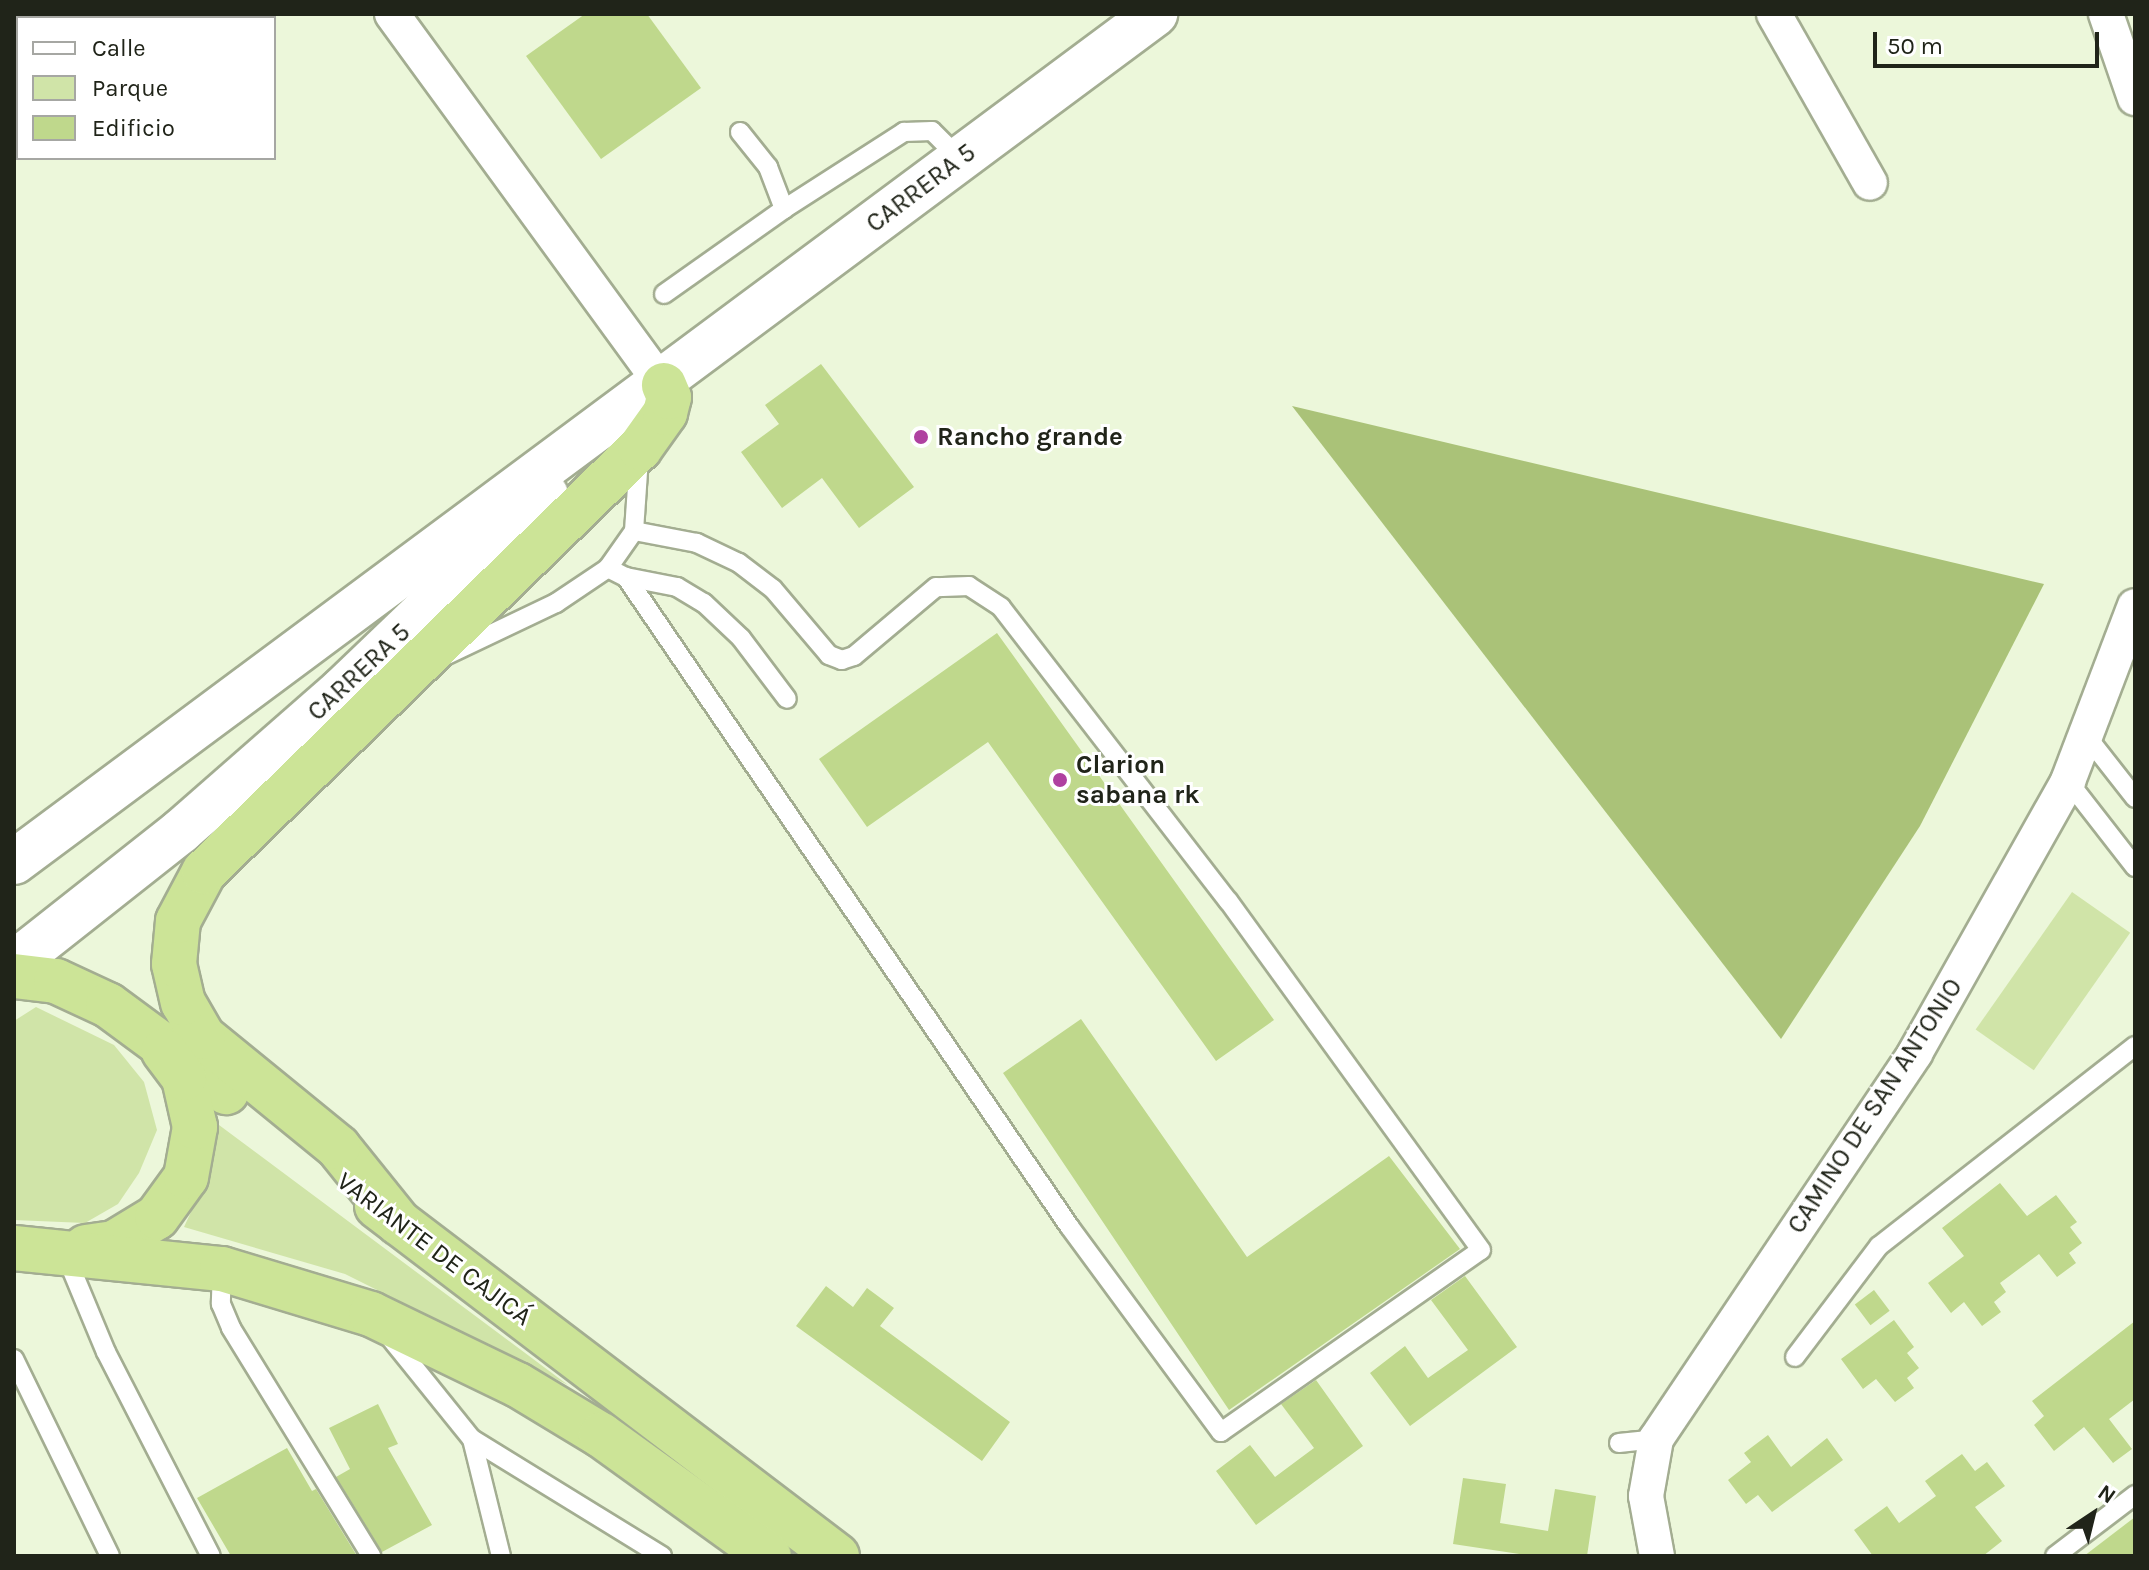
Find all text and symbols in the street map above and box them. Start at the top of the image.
legend [16,16,276,160]
scale bar [1877,16,2103,66]
text: 50 m [1887,32,1943,60]
text: Calle [92,34,146,62]
text: Parque [92,74,168,102]
text: Edificio [92,114,175,142]
street label: CARRERA 5 [860,137,982,239]
place label: Rancho grande [937,421,1123,453]
marker: Rancho grande [912,428,930,446]
street label: CARRERA 5 [301,617,417,727]
place label: Clarion sabana rk [1076,749,1200,810]
marker: Clarion sabana rk [1051,771,1069,789]
street label: CAMINO DE SAN ANTONIO [1781,973,1969,1239]
street label: VARIANTE DE CAJICÁ [330,1166,538,1332]
north arrow [2053,1474,2133,1554]
text: N [2093,1479,2121,1510]

